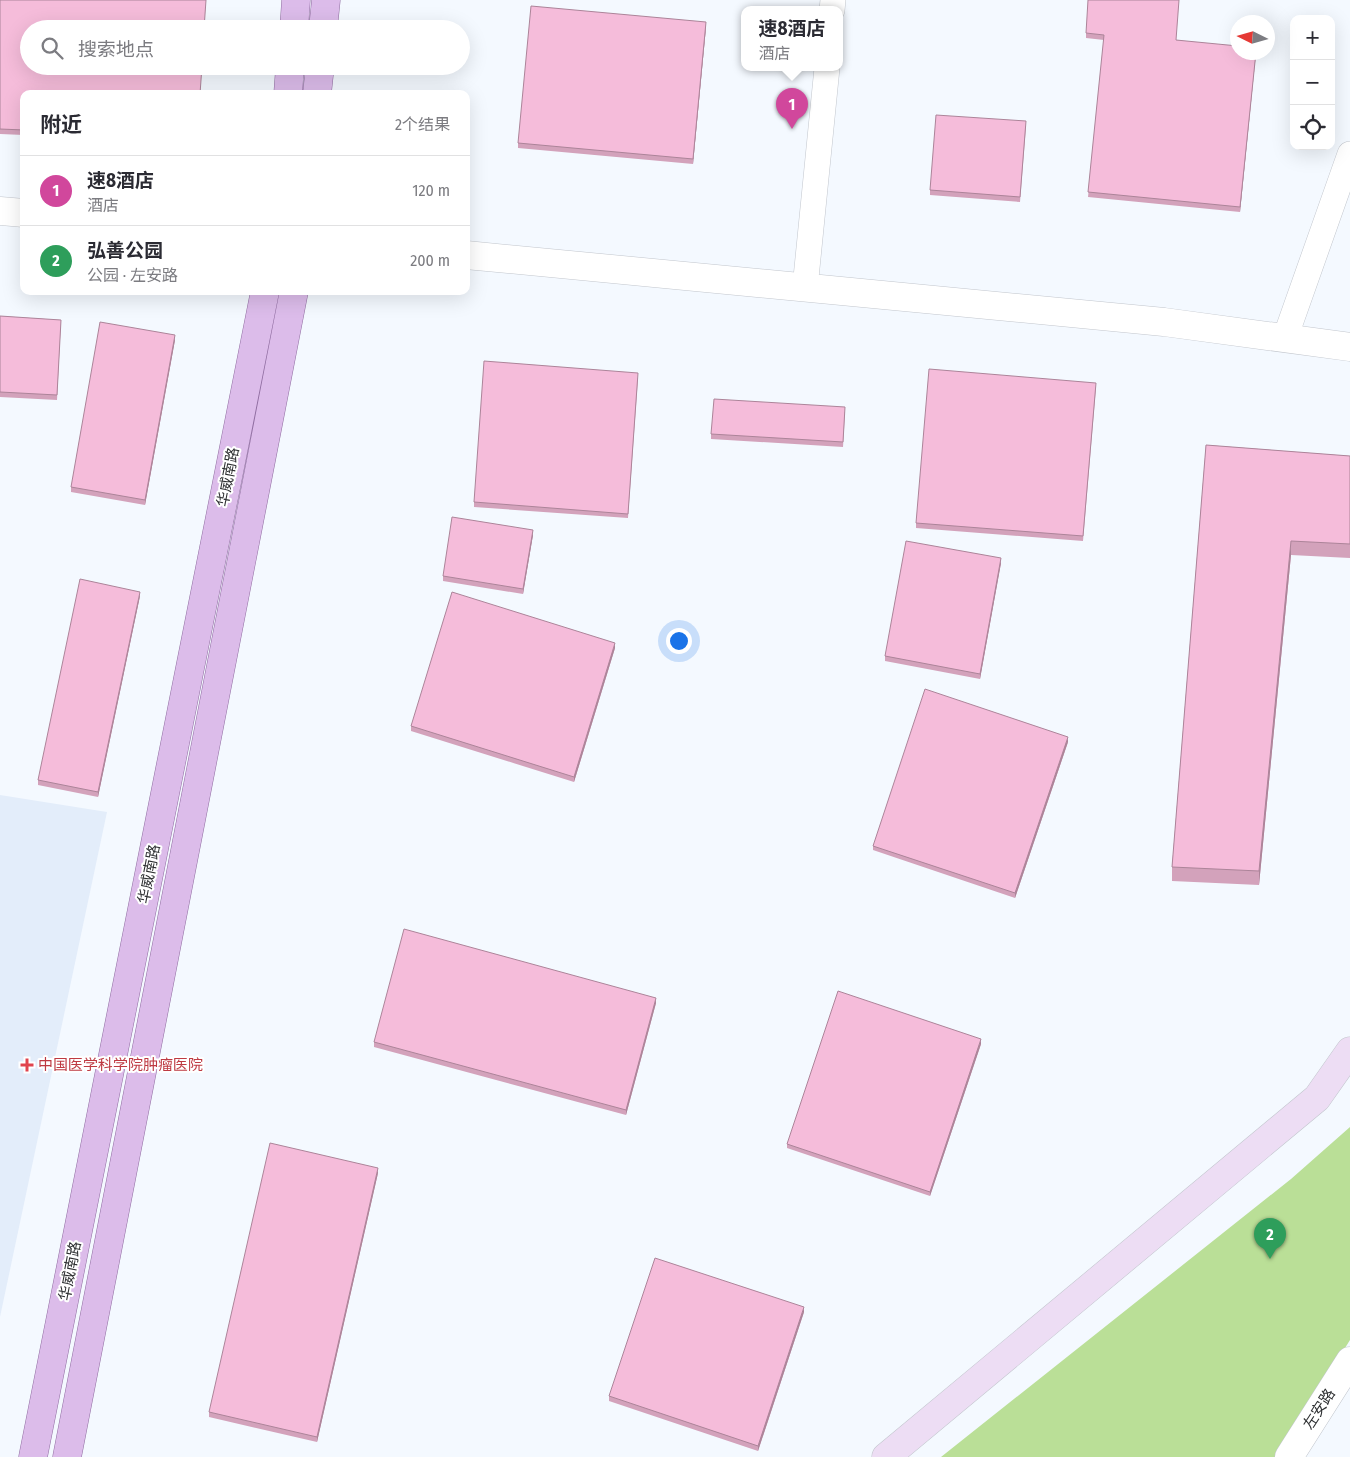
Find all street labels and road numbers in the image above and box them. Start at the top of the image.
street label: 华威南路 [213,446,243,508]
street label: 华威南路 [134,843,164,905]
street label: 华威南路 [55,1240,85,1302]
street label: 左安路 [1299,1385,1339,1433]

